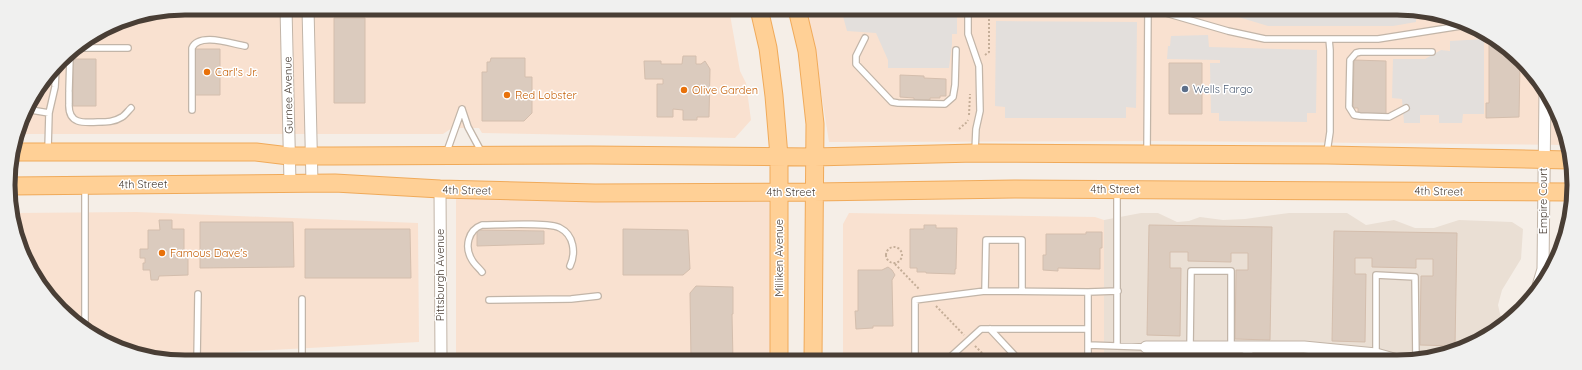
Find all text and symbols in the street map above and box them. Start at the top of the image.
street label: Gurnee Avenue [280,56,296,134]
place label: Carl's Jr. [215,65,257,79]
marker: Carl's Jr. [202,67,212,77]
place label: Wells Fargo [1193,82,1253,96]
place label: Olive Garden [692,83,758,97]
marker: Wells Fargo [1180,84,1190,94]
marker: Olive Garden [679,85,689,95]
place label: Red Lobster [515,88,577,102]
marker: Red Lobster [502,90,512,100]
street label: Empire Court [1536,167,1550,234]
street label: 4th Street [118,177,168,191]
street label: 4th Street [1091,182,1140,196]
street label: 4th Street [442,183,492,197]
street label: 4th Street [1414,184,1464,198]
street label: 4th Street [767,185,816,199]
street label: Milliken Avenue [772,219,786,297]
street label: Pittsburgh Avenue [433,229,447,321]
place label: Famous Dave's [170,246,247,260]
marker: Famous Dave's [157,248,167,258]

